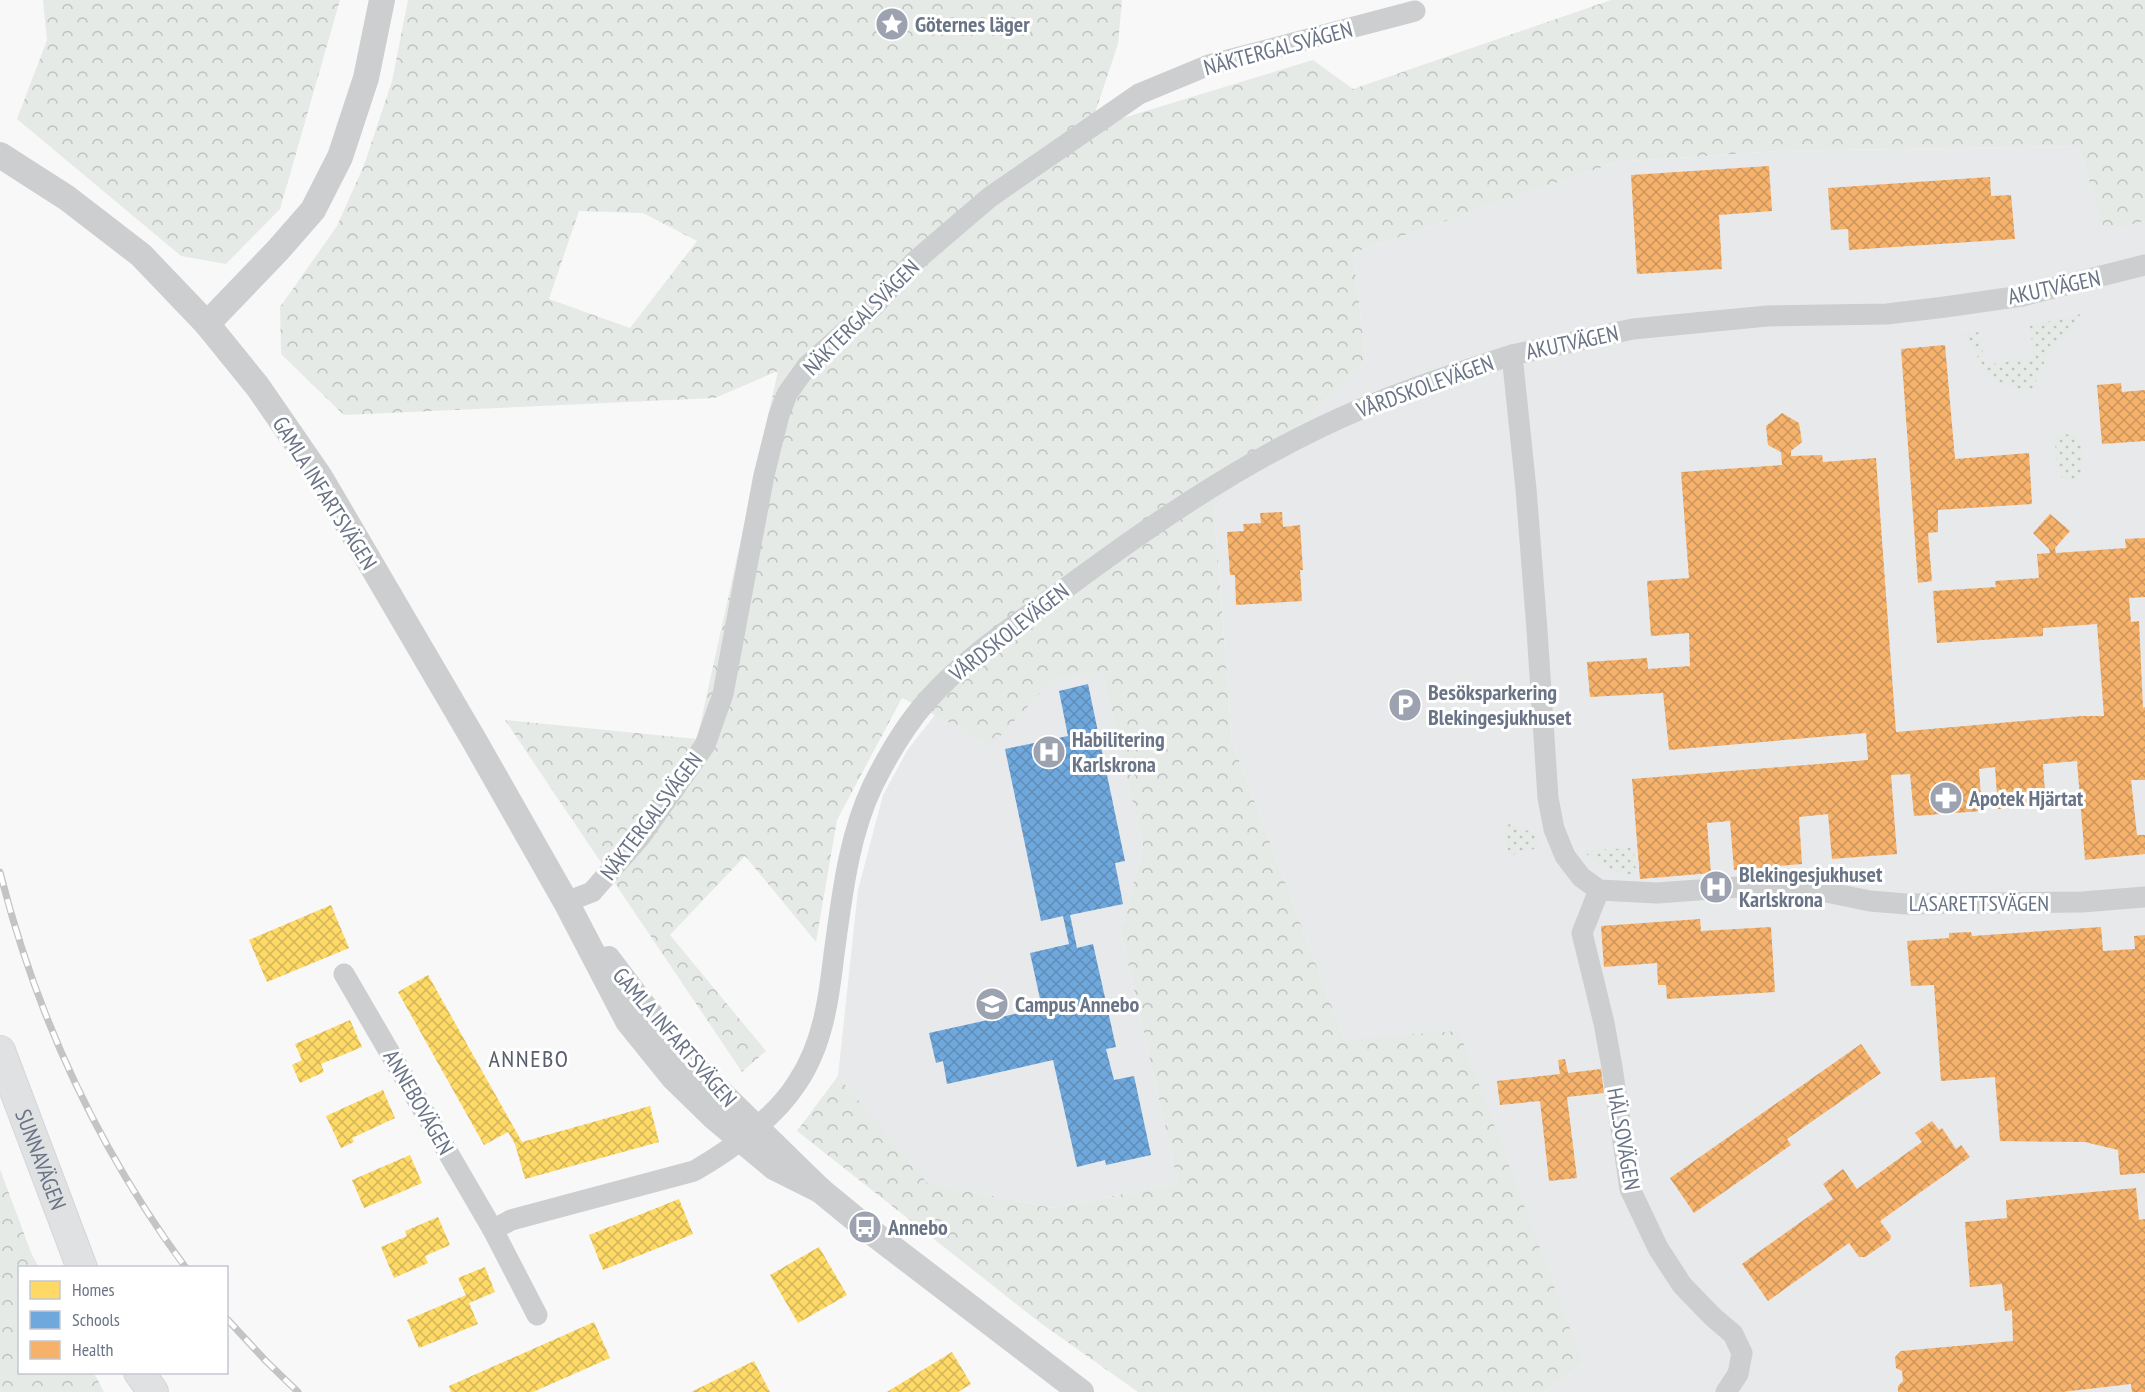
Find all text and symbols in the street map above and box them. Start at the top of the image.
place icon: Göternes läger [874,6,910,42]
place label: Göternes läger [915,10,1030,38]
street label: NÄKTERGALSVÄGEN [1201,15,1355,81]
street label: NÄKTERGALSVÄGEN [797,253,925,381]
street label: AKUTVÄGEN [2005,264,2103,310]
street label: AKUTVÄGEN [1523,319,1621,365]
street label: VÅRDSKOLEVÄGEN [1352,348,1497,424]
street label: GAMLA INFARTSVÄGEN [267,411,383,575]
street label: VÅRDSKOLEVÄGEN [943,577,1074,688]
place label: Besöksparkering Blekingesjukhuset [1428,678,1572,731]
parking icon: Besöksparkering Blekingesjukhuset [1387,687,1423,723]
place label: Habilitering Karlskrona [1072,725,1165,778]
hospital icon: Habilitering Karlskrona [1031,734,1067,770]
street label: NÄKTERGALSVÄGEN [594,747,708,885]
pharmacy icon: Apotek Hjärtat [1928,780,1964,816]
place label: Apotek Hjärtat [1968,784,2084,812]
place label: Blekingesjukhuset Karlskrona [1739,860,1883,913]
hospital icon: Blekingesjukhuset Karlskrona [1698,869,1734,905]
street label: LASARETTSVÄGEN [1909,889,2049,917]
street label: GAMLA INFARTSVÄGEN [607,962,743,1112]
school or university icon: Campus Annebo [974,986,1010,1022]
place label: Campus Annebo [1015,990,1140,1018]
district label: ANNEBO [489,1043,569,1074]
street label: ANNEBOVÄGEN [378,1044,460,1160]
street label: HÄLSOVÄGEN [1601,1086,1647,1192]
street label: SUNNAVÄGEN [9,1105,73,1214]
bus stop icon: Annebo [847,1209,883,1245]
place label: Annebo [887,1213,948,1241]
legend [18,1266,228,1374]
text: Homes [72,1278,115,1301]
text: Schools [72,1308,120,1331]
text: Health [72,1338,113,1361]

